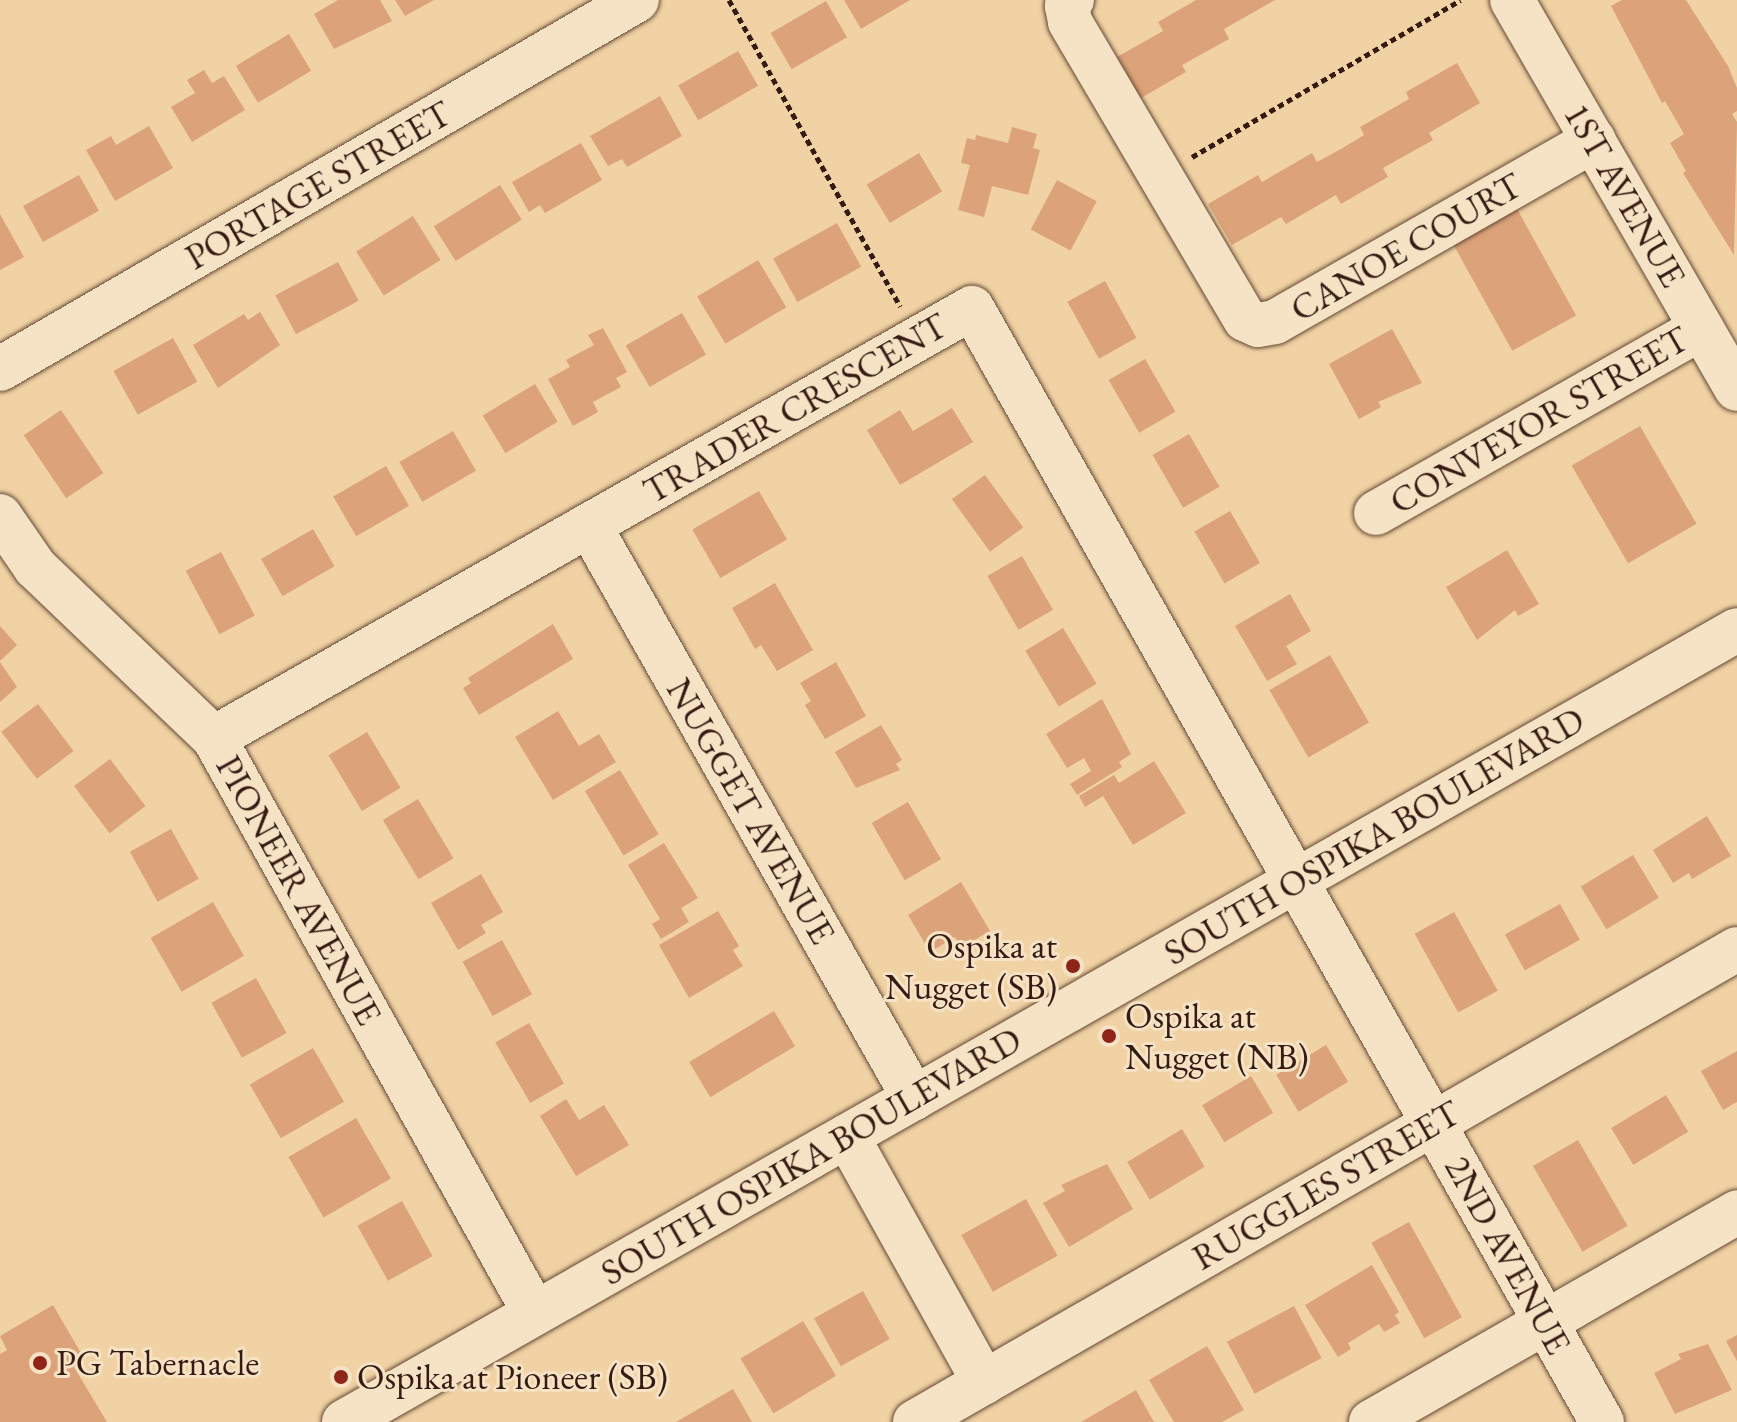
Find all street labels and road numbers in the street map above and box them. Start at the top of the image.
street label: PORTAGE STREET [178,91,458,279]
street label: 1ST AVENUE [1555,95,1695,295]
street label: CANOE COURT [1283,163,1529,331]
street label: TRADER CRESCENT [636,303,954,513]
street label: CONVEYOR STREET [1382,317,1696,523]
street label: NUGGET AVENUE [658,671,844,951]
street label: SOUTH OSPIKA BOULEVARD [1156,698,1592,974]
street label: PIONEER AVENUE [207,748,391,1032]
street label: SOUTH OSPIKA BOULEVARD [593,1018,1029,1294]
street label: RUGGLES STREET [1185,1091,1467,1279]
street label: 2ND AVENUE [1436,1148,1580,1362]

